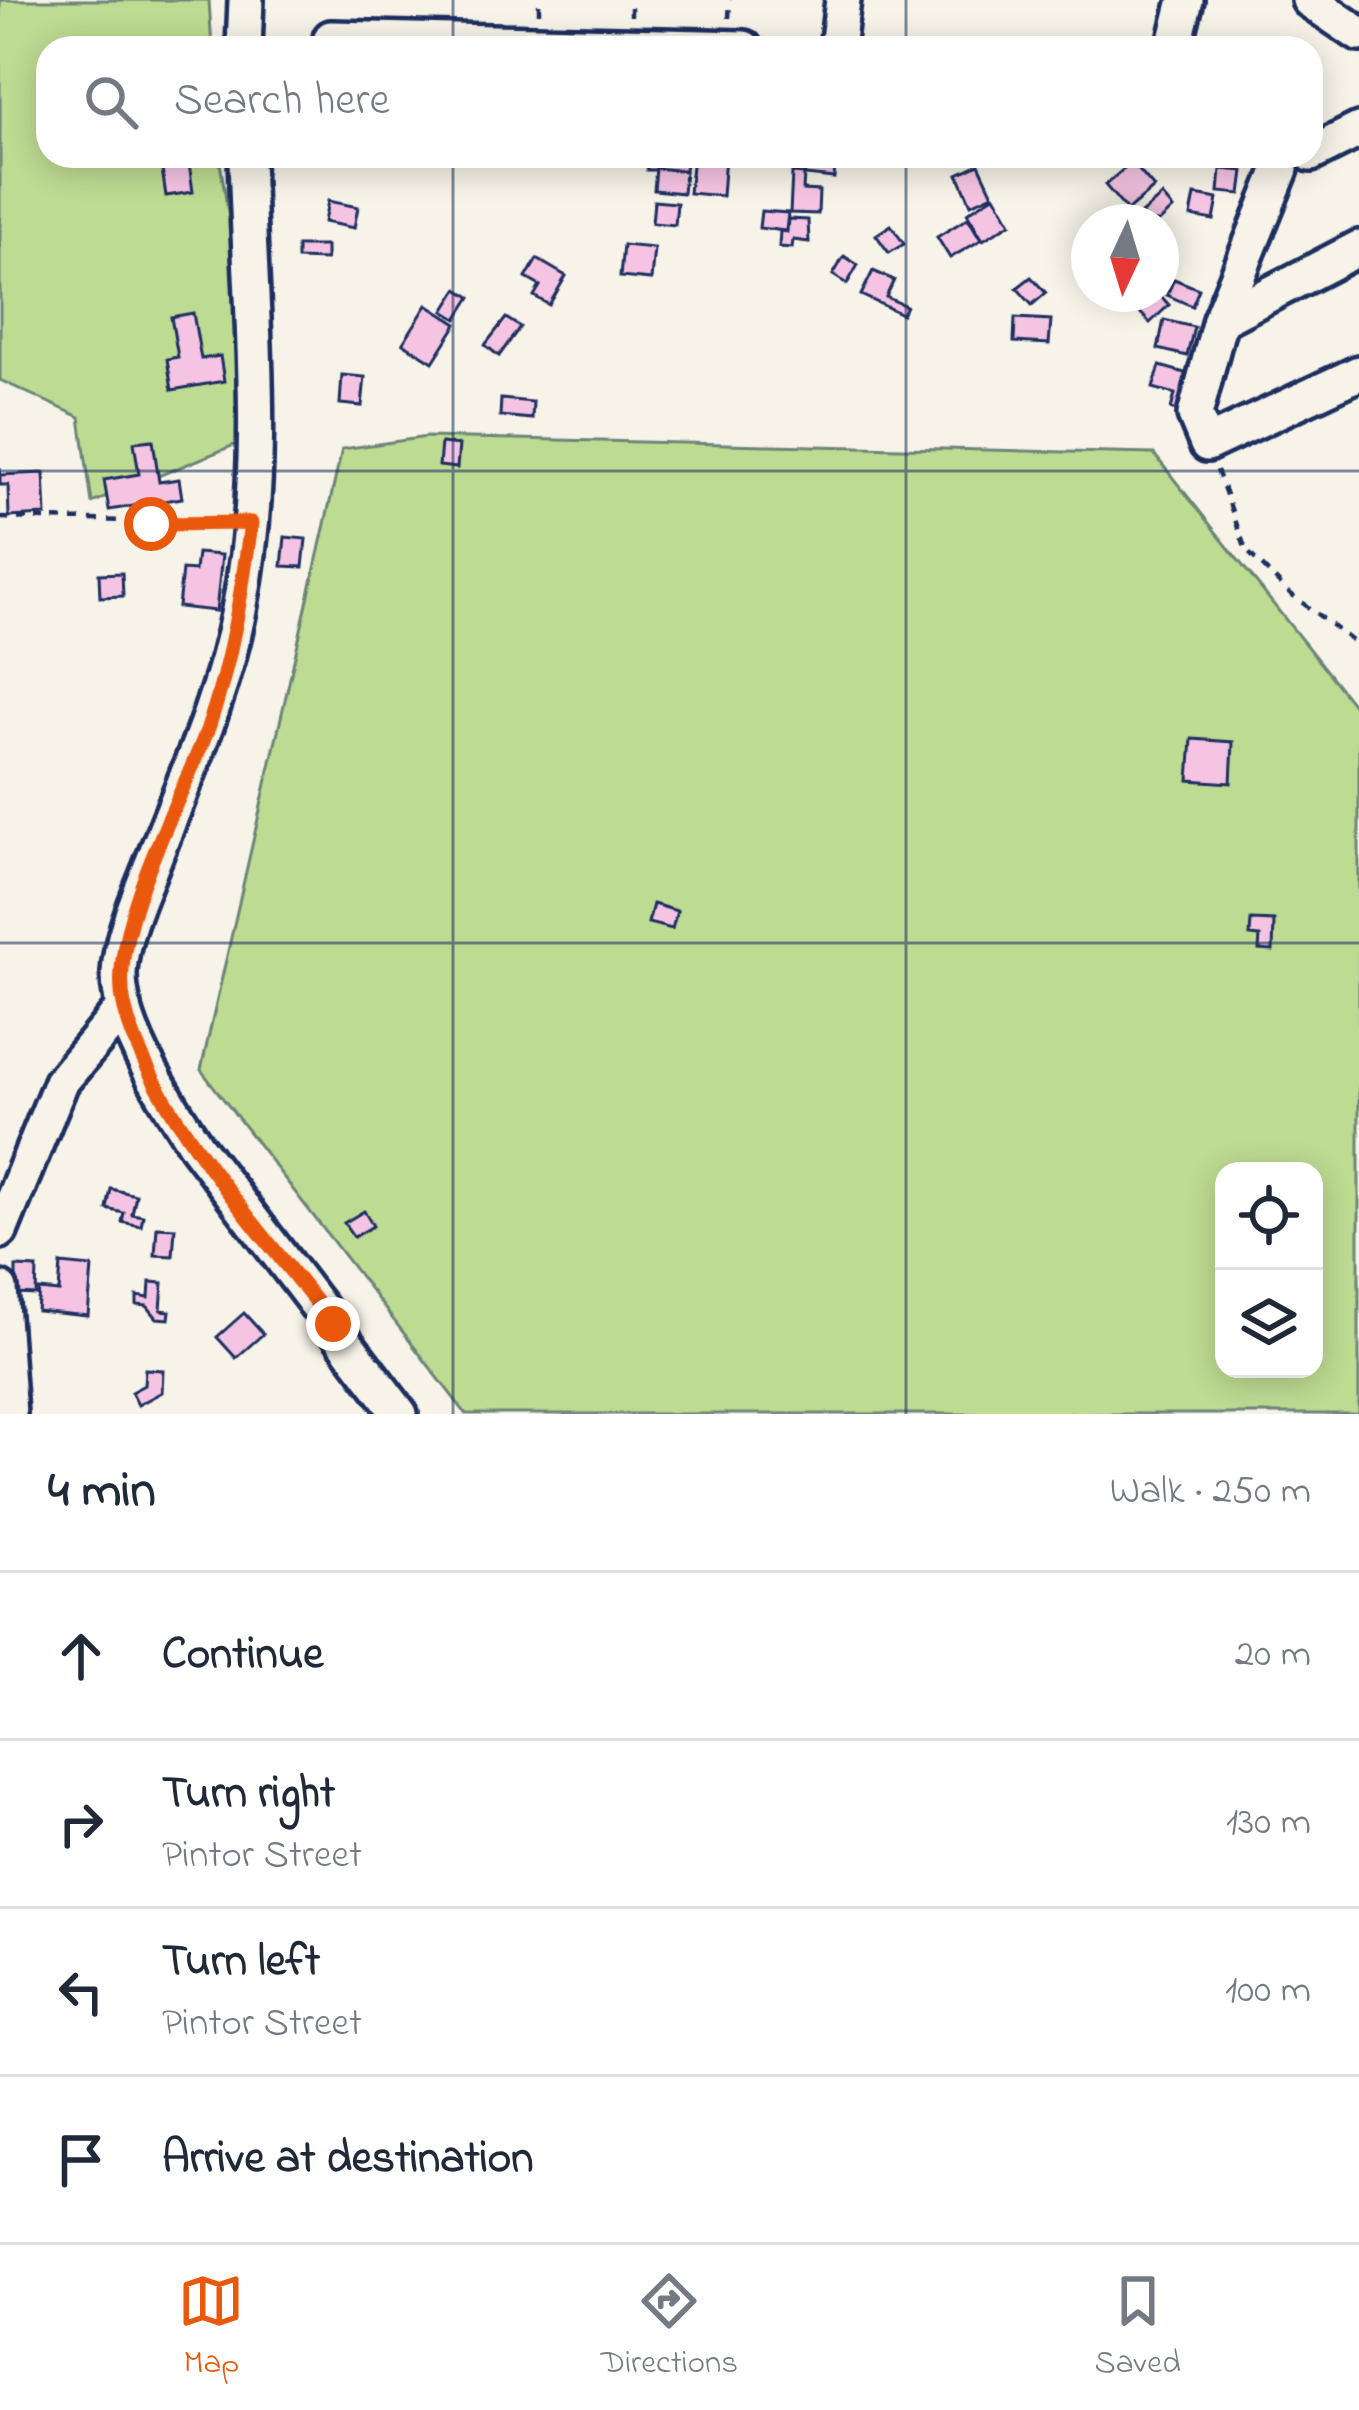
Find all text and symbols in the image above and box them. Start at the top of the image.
search box [36,36,1323,168]
icon: search [78,69,144,135]
text: Search here [174,69,390,135]
north arrow [1071,204,1179,312]
route start [124,497,178,551]
map controls [1215,1162,1323,1378]
button: locate [1215,1162,1323,1270]
button: layers [1215,1270,1323,1378]
route end [306,1297,360,1351]
text: 4 min [48,1455,156,1530]
text: Walk · 250 m [1110,1464,1311,1521]
icon: ahead [48,1623,114,1689]
text: Continue [162,1623,323,1689]
text: 20 m [1235,1627,1311,1684]
text: Turn right [162,1762,335,1828]
icon: right [48,1791,114,1857]
text: 130 m [1226,1795,1311,1852]
text: Pintor Street [162,1828,362,1885]
text: Turn left [162,1930,320,1996]
icon: left [48,1959,114,2025]
text: 100 m [1225,1963,1311,2020]
text: Pintor Street [162,1996,362,2053]
icon: arrive [48,2127,114,2193]
text: Arrive at destination [162,2127,533,2193]
tab: Map [178,2268,244,2388]
tab: Directions [601,2268,738,2388]
tab: Saved [1095,2268,1181,2388]

